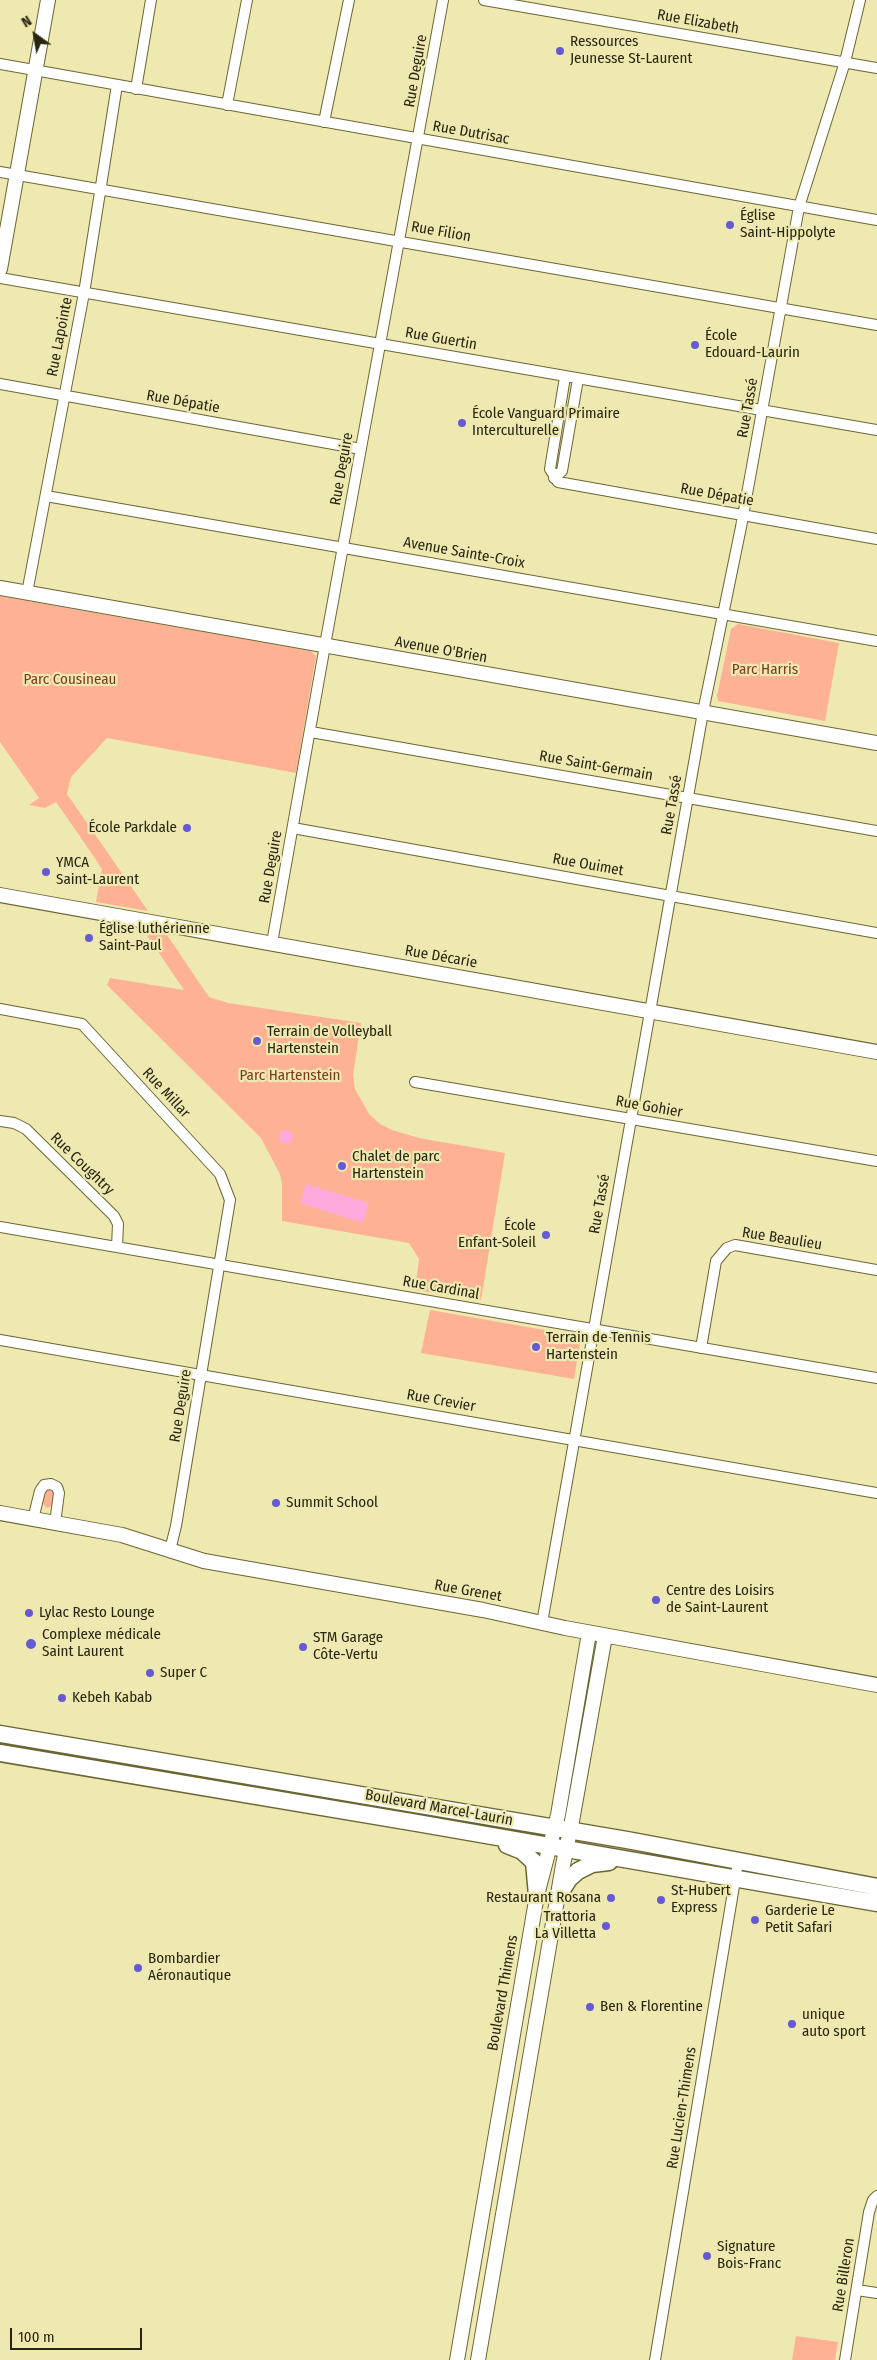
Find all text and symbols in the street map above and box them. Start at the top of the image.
street label: Rue Elizabeth [656,6,740,38]
north arrow [10,10,60,60]
text: N [19,12,35,31]
street label: Rue Deguire [401,33,431,109]
place label: Ressources Jeunesse St-Laurent [570,33,692,68]
marker: Ressources Jeunesse St-Laurent [554,45,566,57]
street label: Rue Dutrisac [431,117,511,149]
place label: Église Saint-Hippolyte [740,207,836,242]
street label: Rue Filion [410,218,472,246]
marker: Église Saint-Hippolyte [724,219,736,231]
street label: Rue Lapointe [43,296,77,378]
street label: Rue Guertin [404,324,478,354]
place label: École Edouard-Laurin [705,327,800,362]
marker: École Edouard-Laurin [689,339,701,351]
street label: Rue Tassé [734,377,762,439]
street label: Rue Dépatie [145,387,221,417]
place label: École Vanguard Primaire Interculturelle [472,405,620,440]
marker: École Vanguard Primaire Interculturelle [456,417,468,429]
street label: Rue Deguire [327,431,357,507]
street label: Rue Dépatie [679,480,755,510]
street label: Avenue Sainte-Croix [402,533,526,573]
street label: Avenue O'Brien [393,633,489,667]
park label: Parc Harris [732,661,798,679]
park label: Parc Cousineau [24,671,116,689]
street label: Rue Saint-Germain [538,747,654,785]
street label: Rue Tassé [658,774,686,836]
place label: École Parkdale [88,819,177,837]
marker: École Parkdale [181,822,193,834]
street label: Rue Deguire [256,829,286,905]
street label: Rue Ouimet [551,850,625,880]
place label: YMCA Saint-Laurent [56,854,139,889]
marker: YMCA Saint-Laurent [40,866,52,878]
place label: Église luthérienne Saint-Paul [99,920,210,955]
marker: Église luthérienne Saint-Paul [83,932,95,944]
street label: Rue Décarie [403,942,479,972]
place label: Terrain de Volleyball Hartenstein [267,1023,392,1058]
marker: Terrain de Volleyball Hartenstein [251,1035,263,1047]
street label: Rue Millar [138,1064,194,1122]
park label: Parc Hartenstein [239,1067,341,1085]
street label: Rue Gohier [614,1092,684,1122]
street label: Rue Coughtry [46,1129,118,1199]
place label: Chalet de parc Hartenstein [352,1148,440,1183]
marker: Chalet de parc Hartenstein [336,1160,348,1172]
street label: Rue Tassé [586,1173,614,1235]
place label: École Enfant-Soleil [458,1217,536,1252]
street label: Rue Beaulieu [741,1224,823,1254]
marker: École Enfant-Soleil [540,1229,552,1241]
street label: Rue Cardinal [401,1272,481,1304]
place label: Terrain de Tennis Hartenstein [546,1329,651,1364]
marker: Terrain de Tennis Hartenstein [530,1341,542,1353]
street label: Rue Deguire [166,1368,196,1444]
street label: Rue Crevier [405,1386,477,1416]
place label: Summit School [286,1494,378,1512]
marker: Summit School [270,1497,282,1509]
street label: Rue Grenet [433,1576,503,1606]
place label: Centre des Loisirs de Saint-Laurent [666,1582,774,1617]
marker: Centre des Loisirs de Saint-Laurent [650,1594,662,1606]
place label: Lylac Resto Lounge [39,1604,155,1622]
marker: Lylac Resto Lounge [23,1607,35,1619]
place label: Complexe médicale Saint Laurent [42,1626,161,1661]
place label: STM Garage Côte-Vertu [313,1629,383,1664]
marker: Complexe médicale Saint Laurent [24,1637,38,1651]
marker: STM Garage Côte-Vertu [297,1641,309,1653]
place label: Super C [160,1664,207,1682]
marker: Super C [144,1667,156,1679]
place label: Kebeh Kabab [72,1689,152,1707]
marker: Kebeh Kabab [56,1692,68,1704]
street label: Boulevard Marcel-Laurin [364,1786,514,1830]
place label: St-Hubert Express [671,1882,731,1917]
place label: Restaurant Rosana [486,1889,601,1907]
marker: Restaurant Rosana [605,1892,617,1904]
marker: St-Hubert Express [655,1894,667,1906]
place label: Garderie Le Petit Safari [765,1902,835,1937]
place label: Trattoria La Villetta [535,1908,596,1943]
marker: Garderie Le Petit Safari [749,1914,761,1926]
marker: Trattoria La Villetta [600,1920,612,1932]
street label: Boulevard Thimens [484,1934,522,2052]
place label: Bombardier Aéronautique [148,1950,231,1985]
marker: Bombardier Aéronautique [132,1962,144,1974]
place label: Ben & Florentine [600,1998,703,2016]
marker: Ben & Florentine [584,2001,596,2013]
place label: unique auto sport [802,2006,866,2041]
marker: unique auto sport [786,2018,798,2030]
street label: Rue Lucien-Thimens [663,2046,701,2170]
street label: Rue Billeron [829,2237,859,2313]
place label: Signature Bois-Franc [717,2238,781,2273]
marker: Signature Bois-Franc [701,2250,713,2262]
scale bar [12,2318,145,2350]
text: 100 m [18,2328,55,2346]

